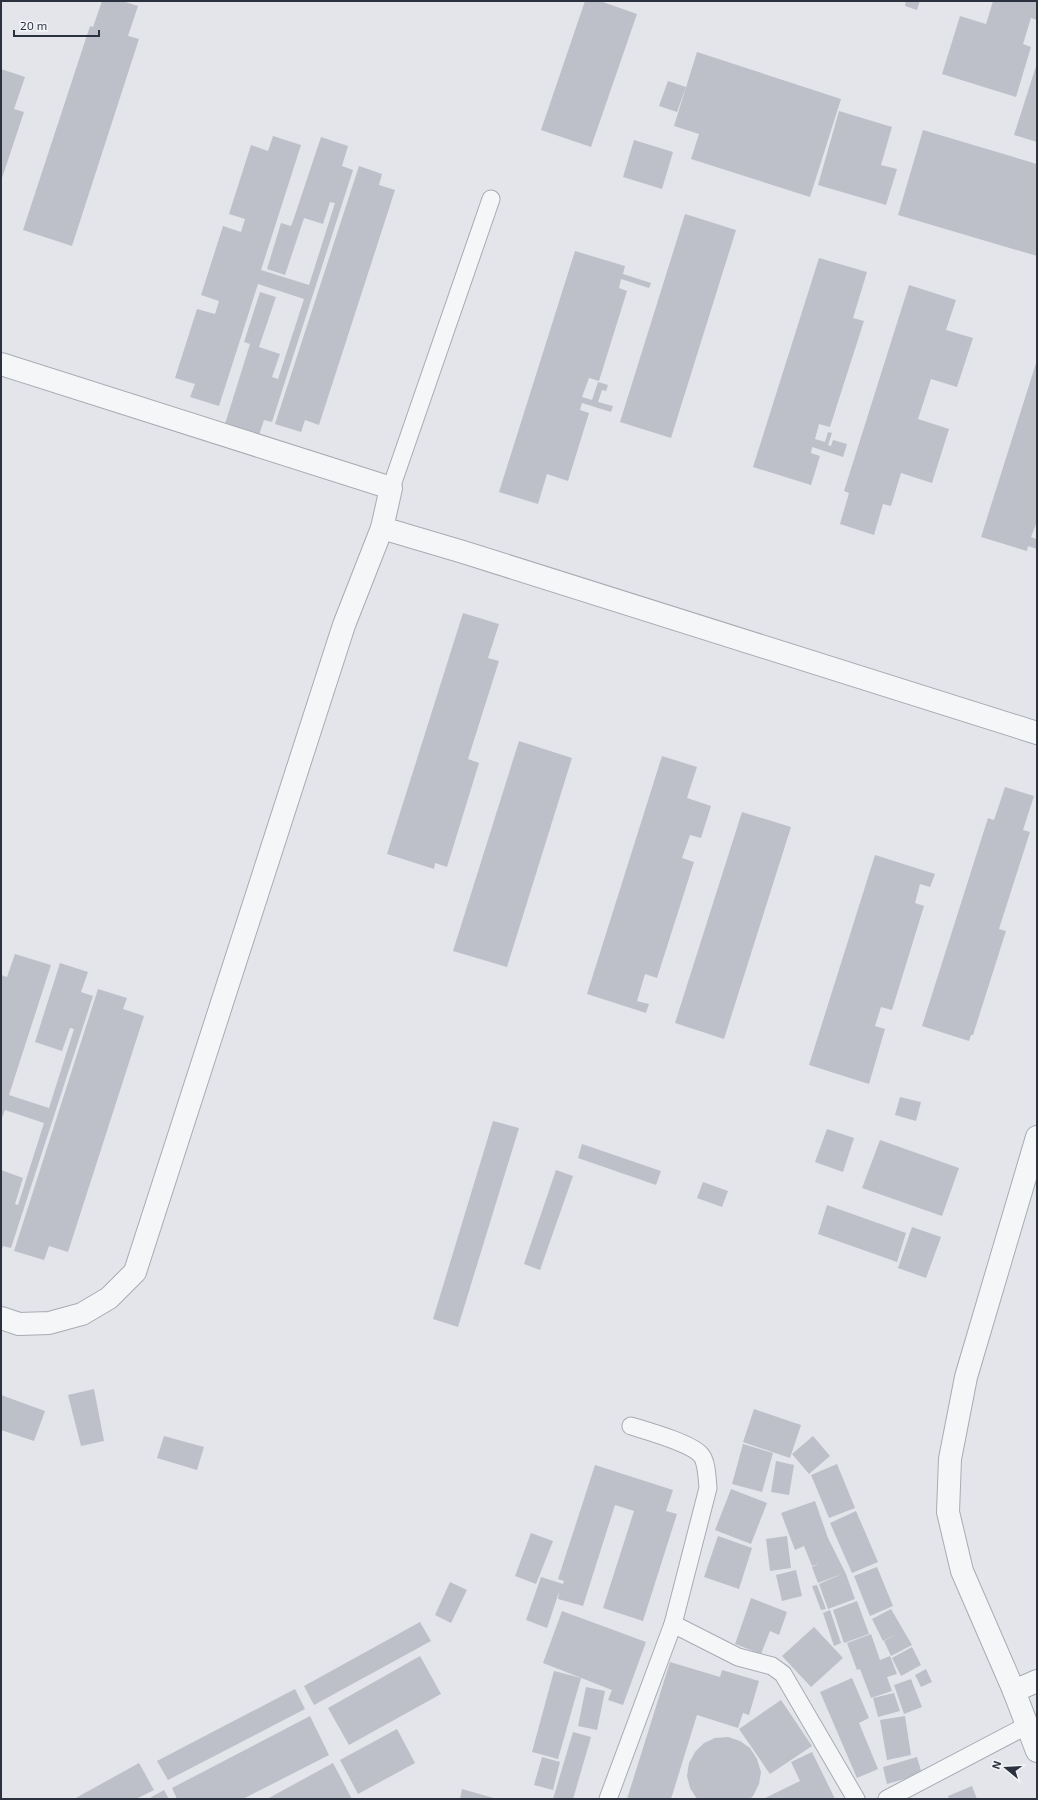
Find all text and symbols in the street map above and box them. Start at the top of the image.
scale bar [14,12,99,38]
text: 20 m [20,18,47,32]
north arrow [986,1748,1026,1788]
text: N [989,1759,1003,1771]

